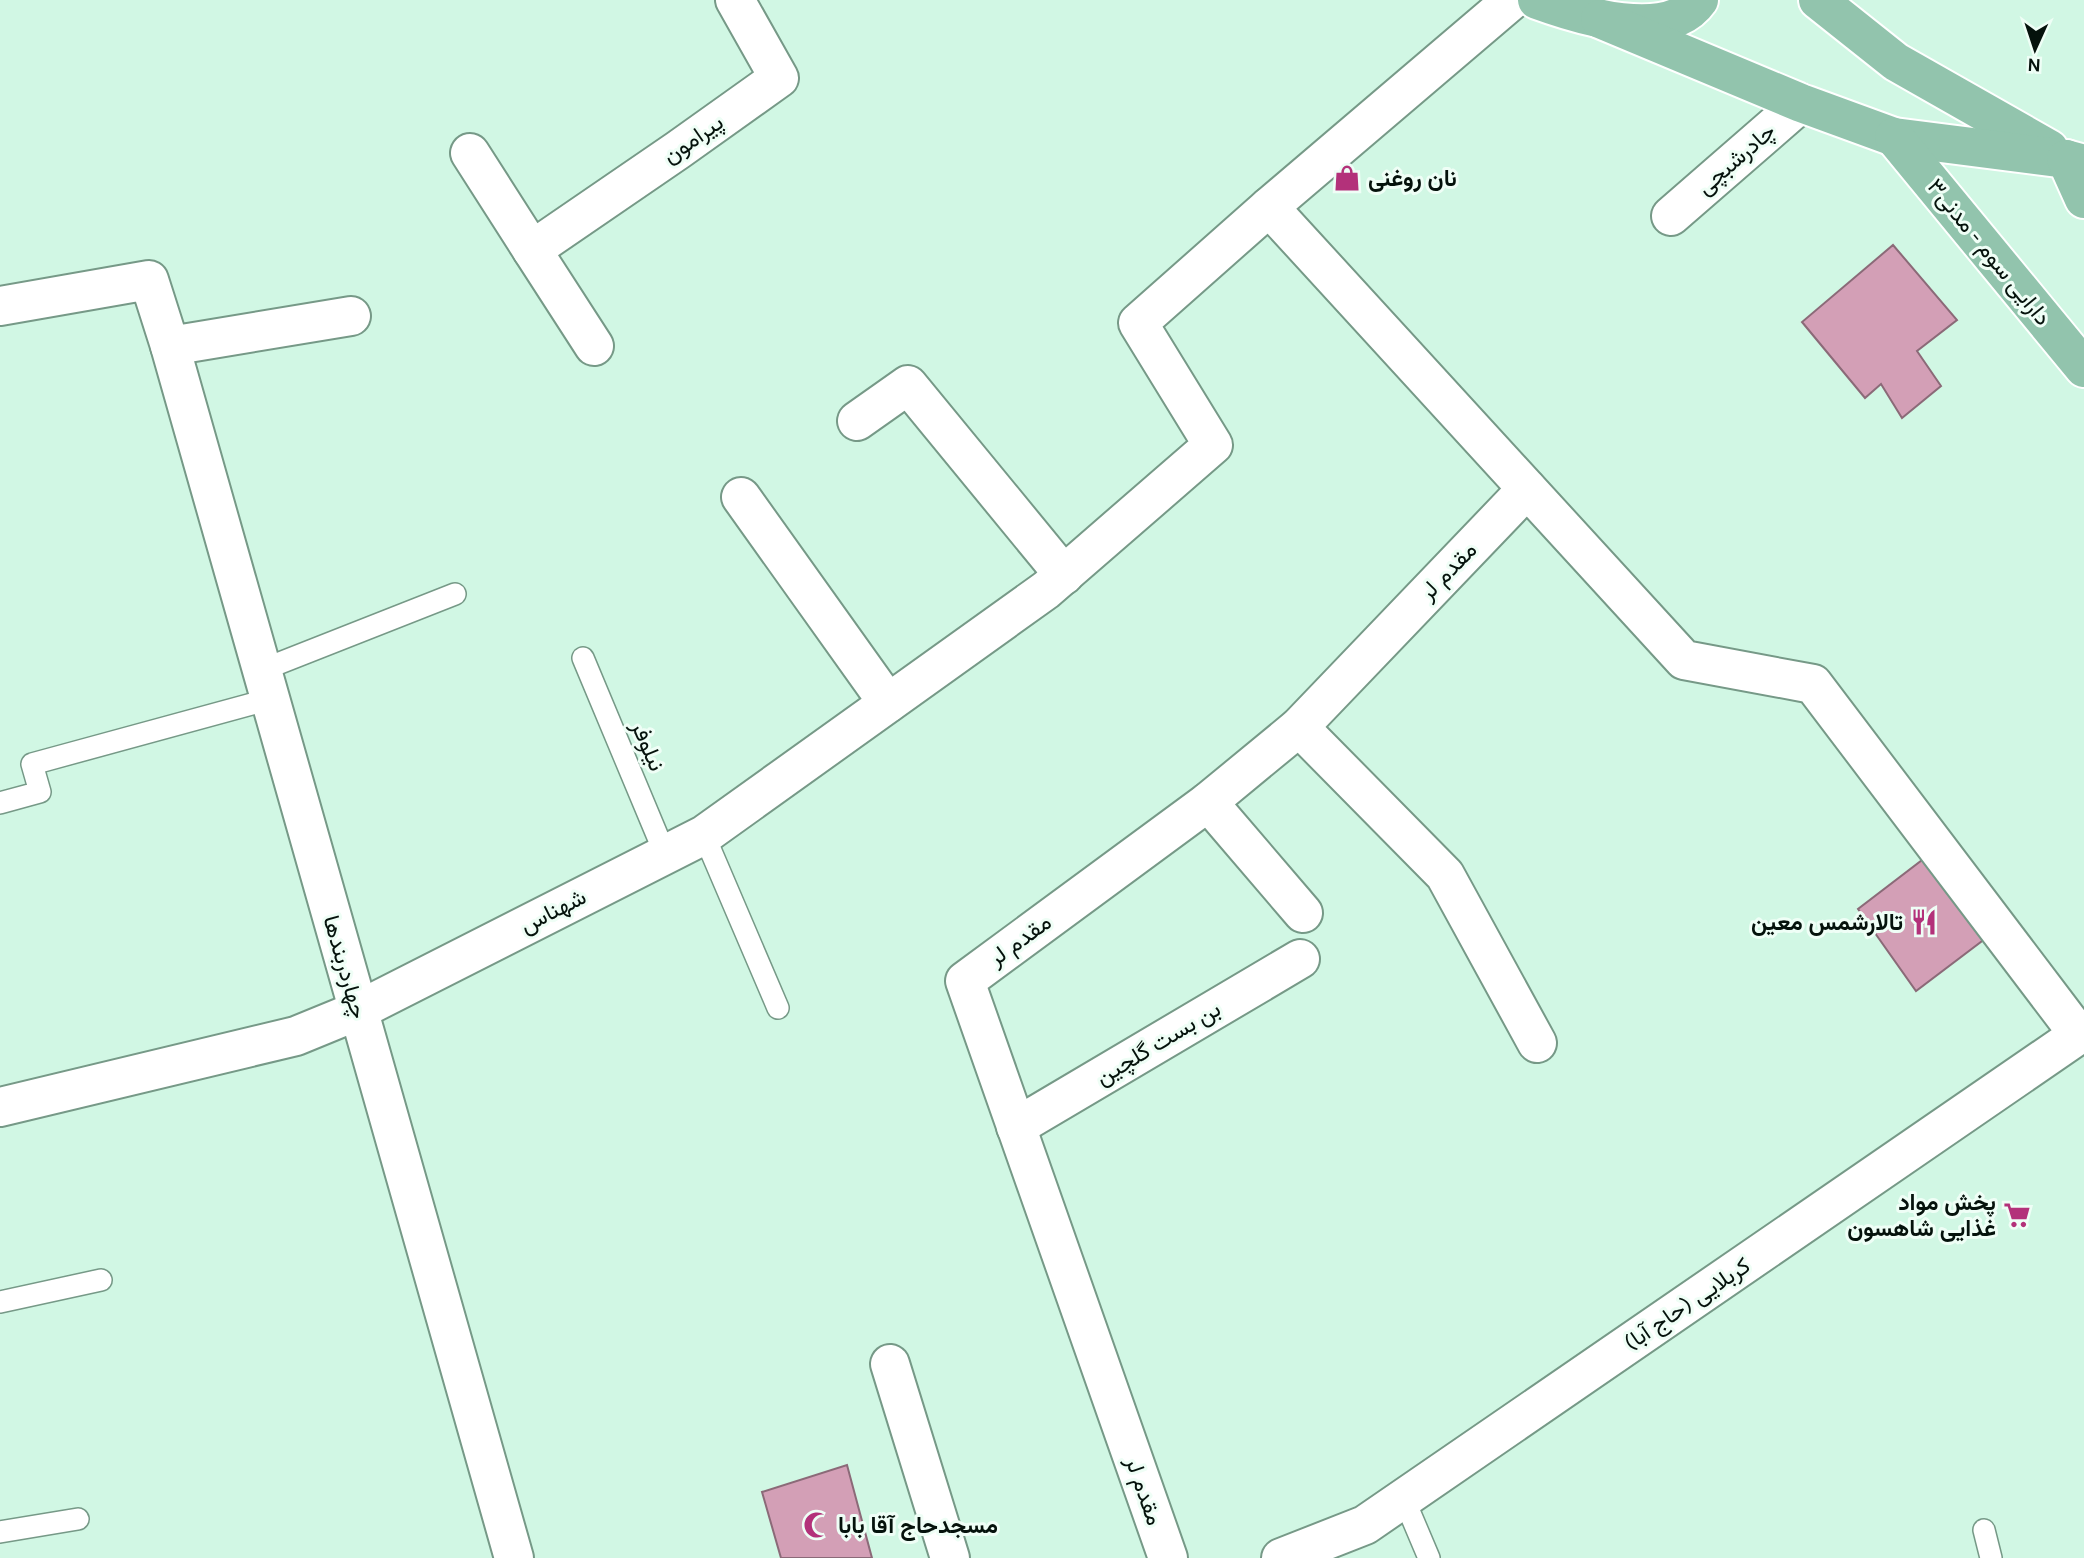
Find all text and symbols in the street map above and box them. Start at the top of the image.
north arrow [2000,14,2070,84]
text: N [2027,54,2042,76]
street label: پیرامون [657,108,730,171]
street label: چادرشبچی [1691,118,1782,202]
shop icon: نان روغنی [1332,163,1362,193]
place label: نان روغنی [1368,165,1457,193]
street label: دارایی سوم - مدنی۳ [1921,173,2056,331]
street label: مقدم لر [1413,536,1483,607]
street label: نیلوفر [624,716,671,776]
street label: شهناس [515,883,591,940]
restaurant icon: تالارشمس معین [1909,907,1939,937]
street label: مقدم لر [983,908,1057,973]
place label: تالارشمس معین [1751,909,1903,937]
street label: چهاردربندها [315,912,373,1022]
street label: بن بست گلچین [1091,995,1226,1093]
place label: پخش مواد غذایی شاهسون [1847,1189,1996,1243]
supermarket icon: پخش مواد غذایی شاهسون [2002,1200,2032,1230]
street label: کربلایی (حاج آبا) [1619,1252,1756,1358]
street label: مقدم لر [1118,1452,1168,1529]
mosque icon: مسجدحاج آقا بابا [802,1510,832,1540]
place label: مسجدحاج آقا بابا [838,1512,998,1541]

